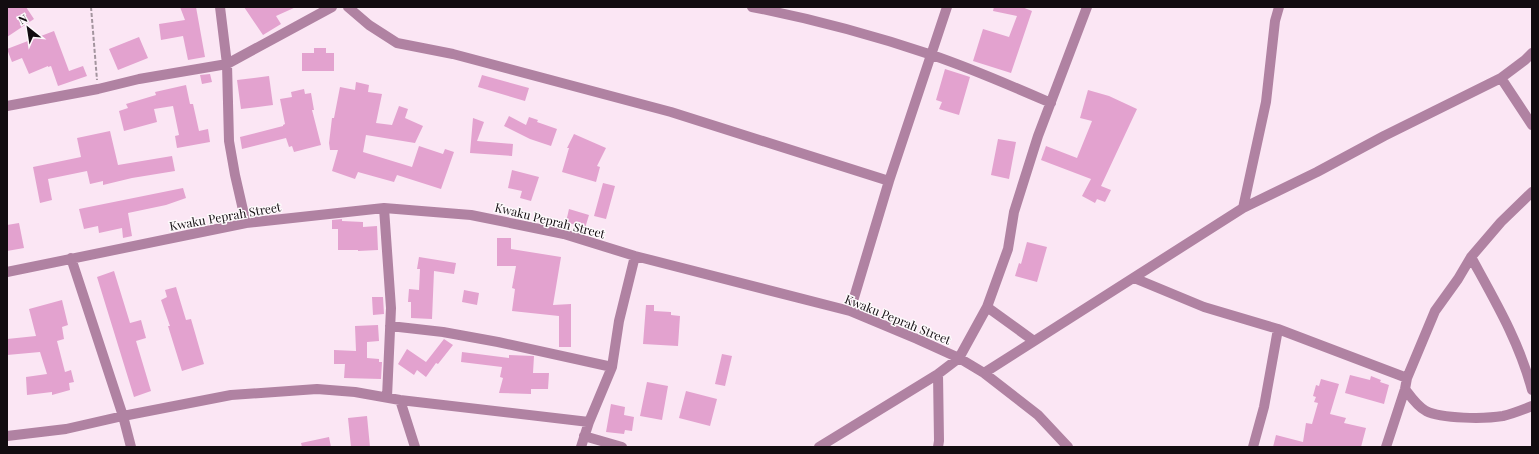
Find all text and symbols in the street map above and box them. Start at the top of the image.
north arrow [8,8,48,48]
text: N [16,10,30,27]
street label: Kwaku Peprah Street [168,198,283,234]
street label: Kwaku Peprah Street [493,199,608,242]
street label: Kwaku Peprah Street [843,290,954,348]

